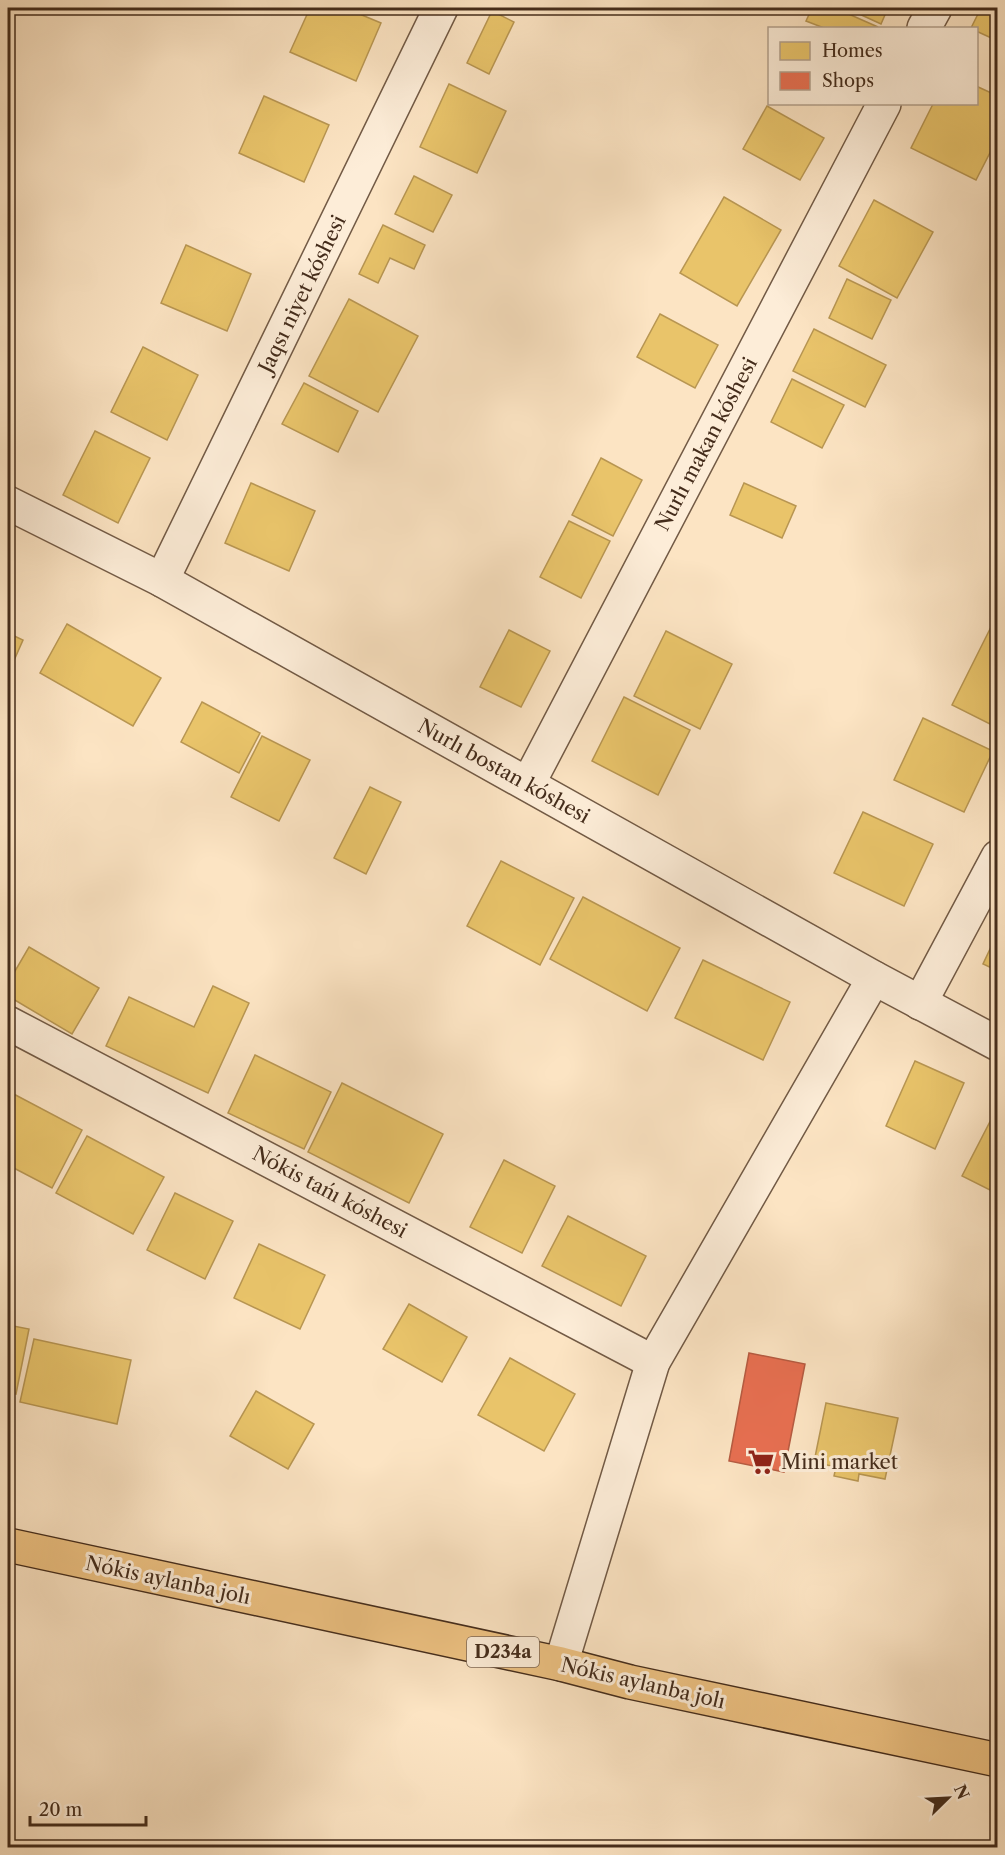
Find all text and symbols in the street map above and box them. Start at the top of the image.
legend [768,27,978,105]
text: Homes [822,40,883,62]
text: Shops [822,70,874,92]
street label: Jaqsı niyet kóshesi [252,211,351,379]
street label: Nurlı makan kóshesi [650,353,762,535]
street label: Nurlı bostan kóshesi [414,714,594,828]
street label: Nókis tańı kóshesi [249,1141,411,1243]
supermarket icon: Mini market [746,1447,776,1477]
place label: Mini market [781,1450,898,1474]
street label: Nókis aylanba jolı [83,1551,253,1609]
road number: D234a [467,1637,539,1667]
street label: Nókis aylanba jolı [559,1652,727,1714]
north arrow [918,1768,978,1828]
text: N [950,1781,974,1802]
scale bar [30,1789,146,1827]
text: 20 m [39,1799,83,1821]

